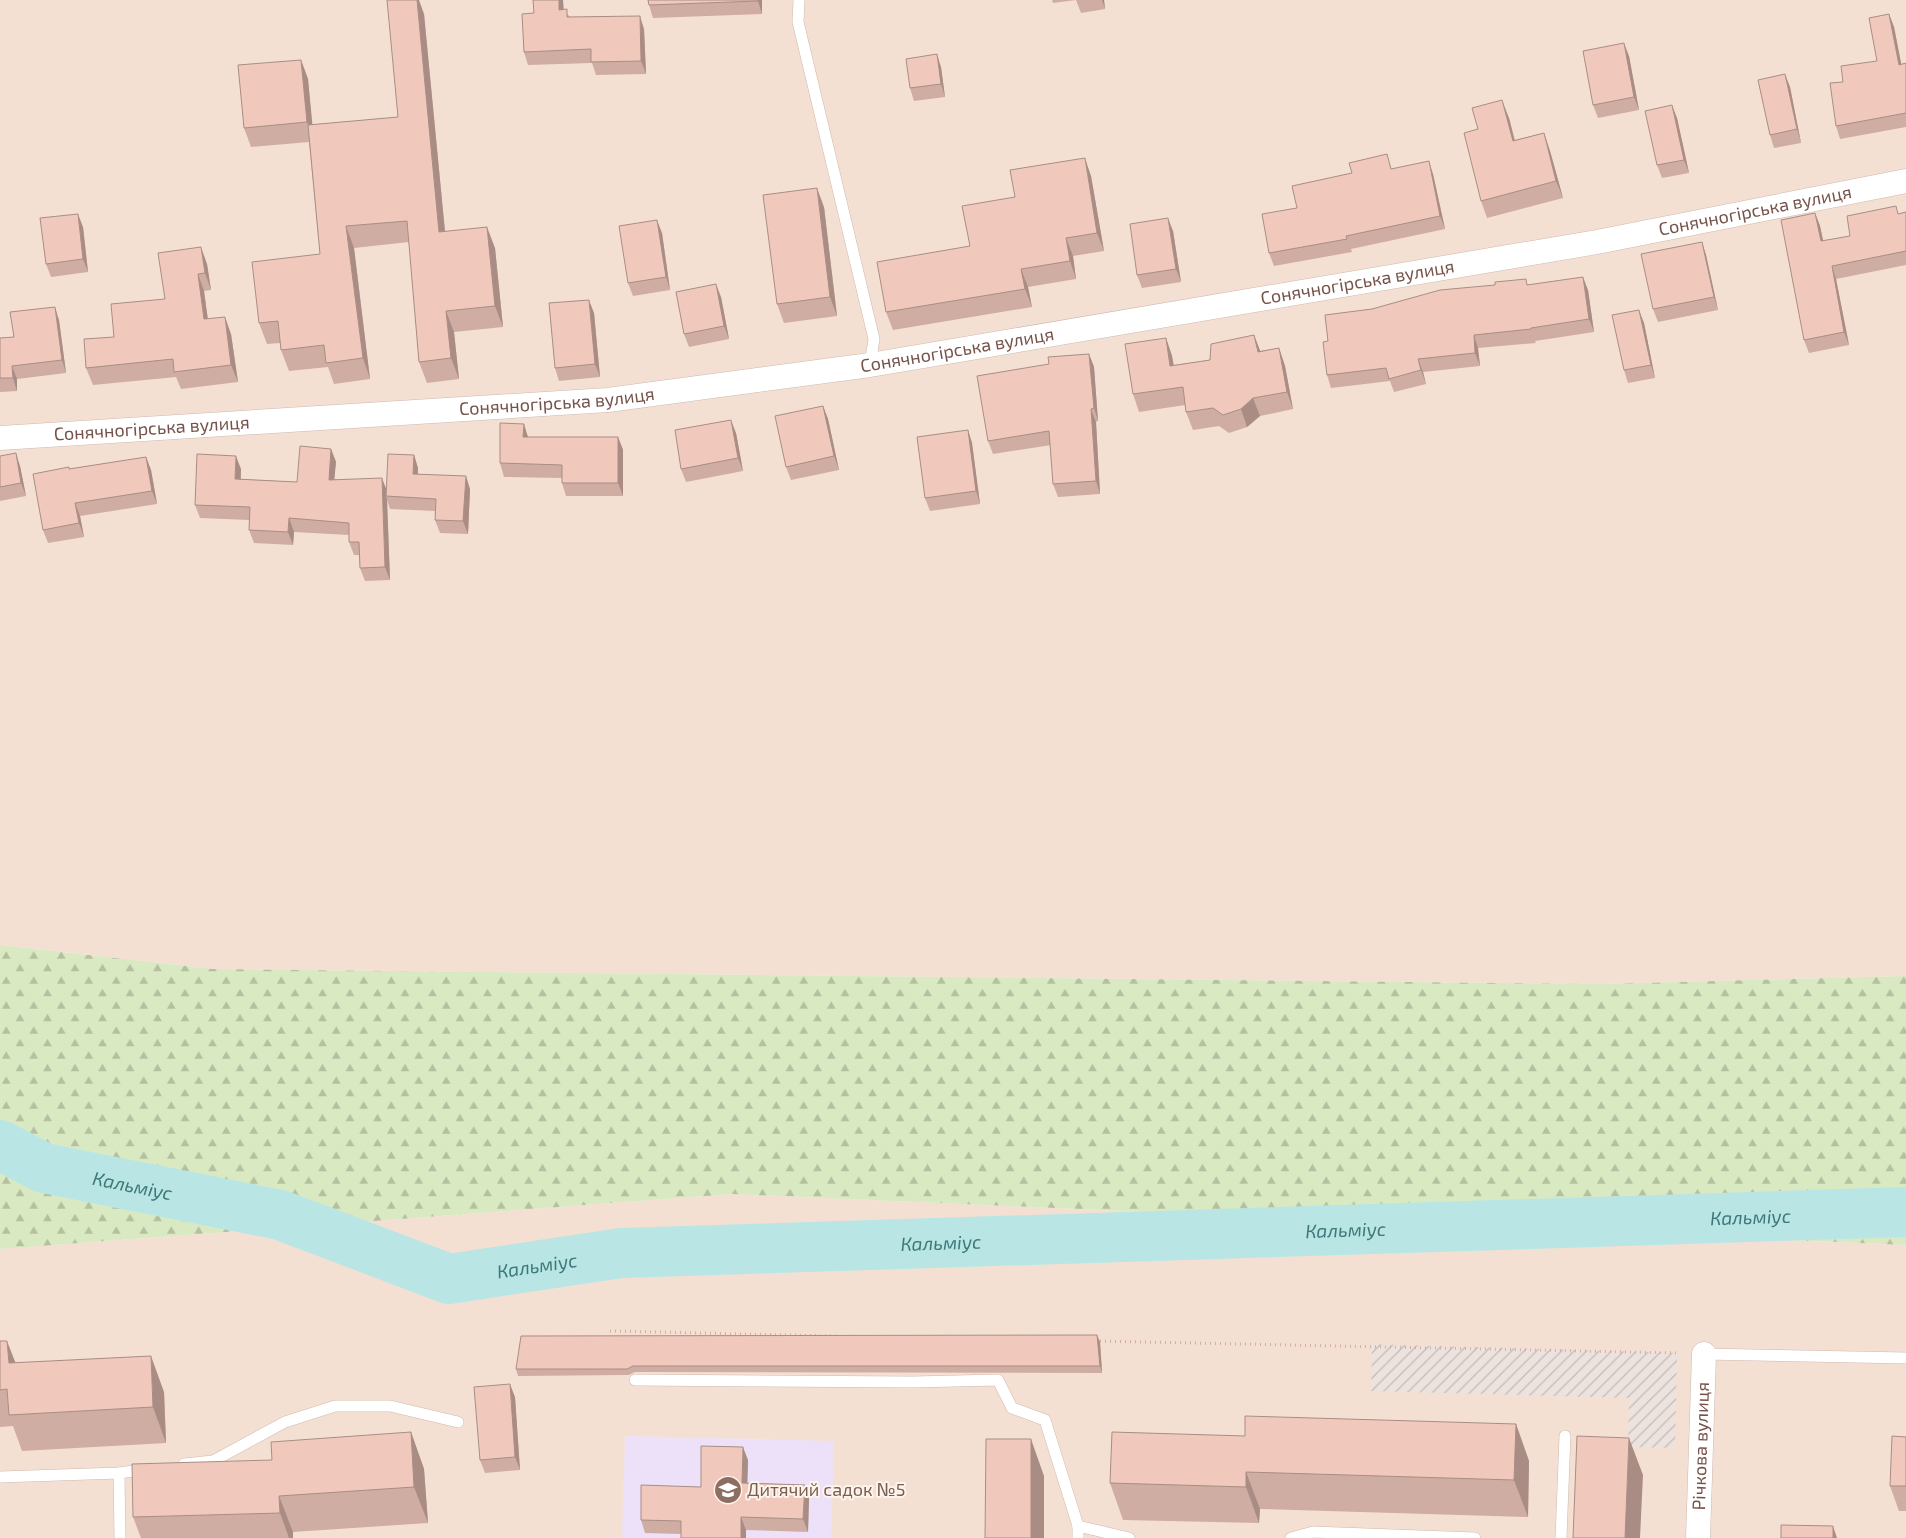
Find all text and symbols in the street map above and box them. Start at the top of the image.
street label: Сонячногірська вулиця [1657,180,1853,240]
street label: Сонячногірська вулиця [1259,254,1456,309]
street label: Сонячногірська вулиця [859,322,1056,376]
street label: Сонячногірська вулиця [458,382,656,419]
street label: Сонячногірська вулиця [53,410,250,445]
water label: Кальміус [91,1166,175,1204]
water label: Кальміус [1710,1204,1791,1229]
water label: Кальміус [1305,1217,1386,1242]
water label: Кальміус [900,1230,982,1255]
water label: Кальміус [495,1248,579,1283]
street label: Річкова вулиця [1687,1381,1713,1511]
school or university icon: Дитячий садок №5 [713,1475,743,1505]
place label: Дитячий садок №5 [747,1478,905,1500]

